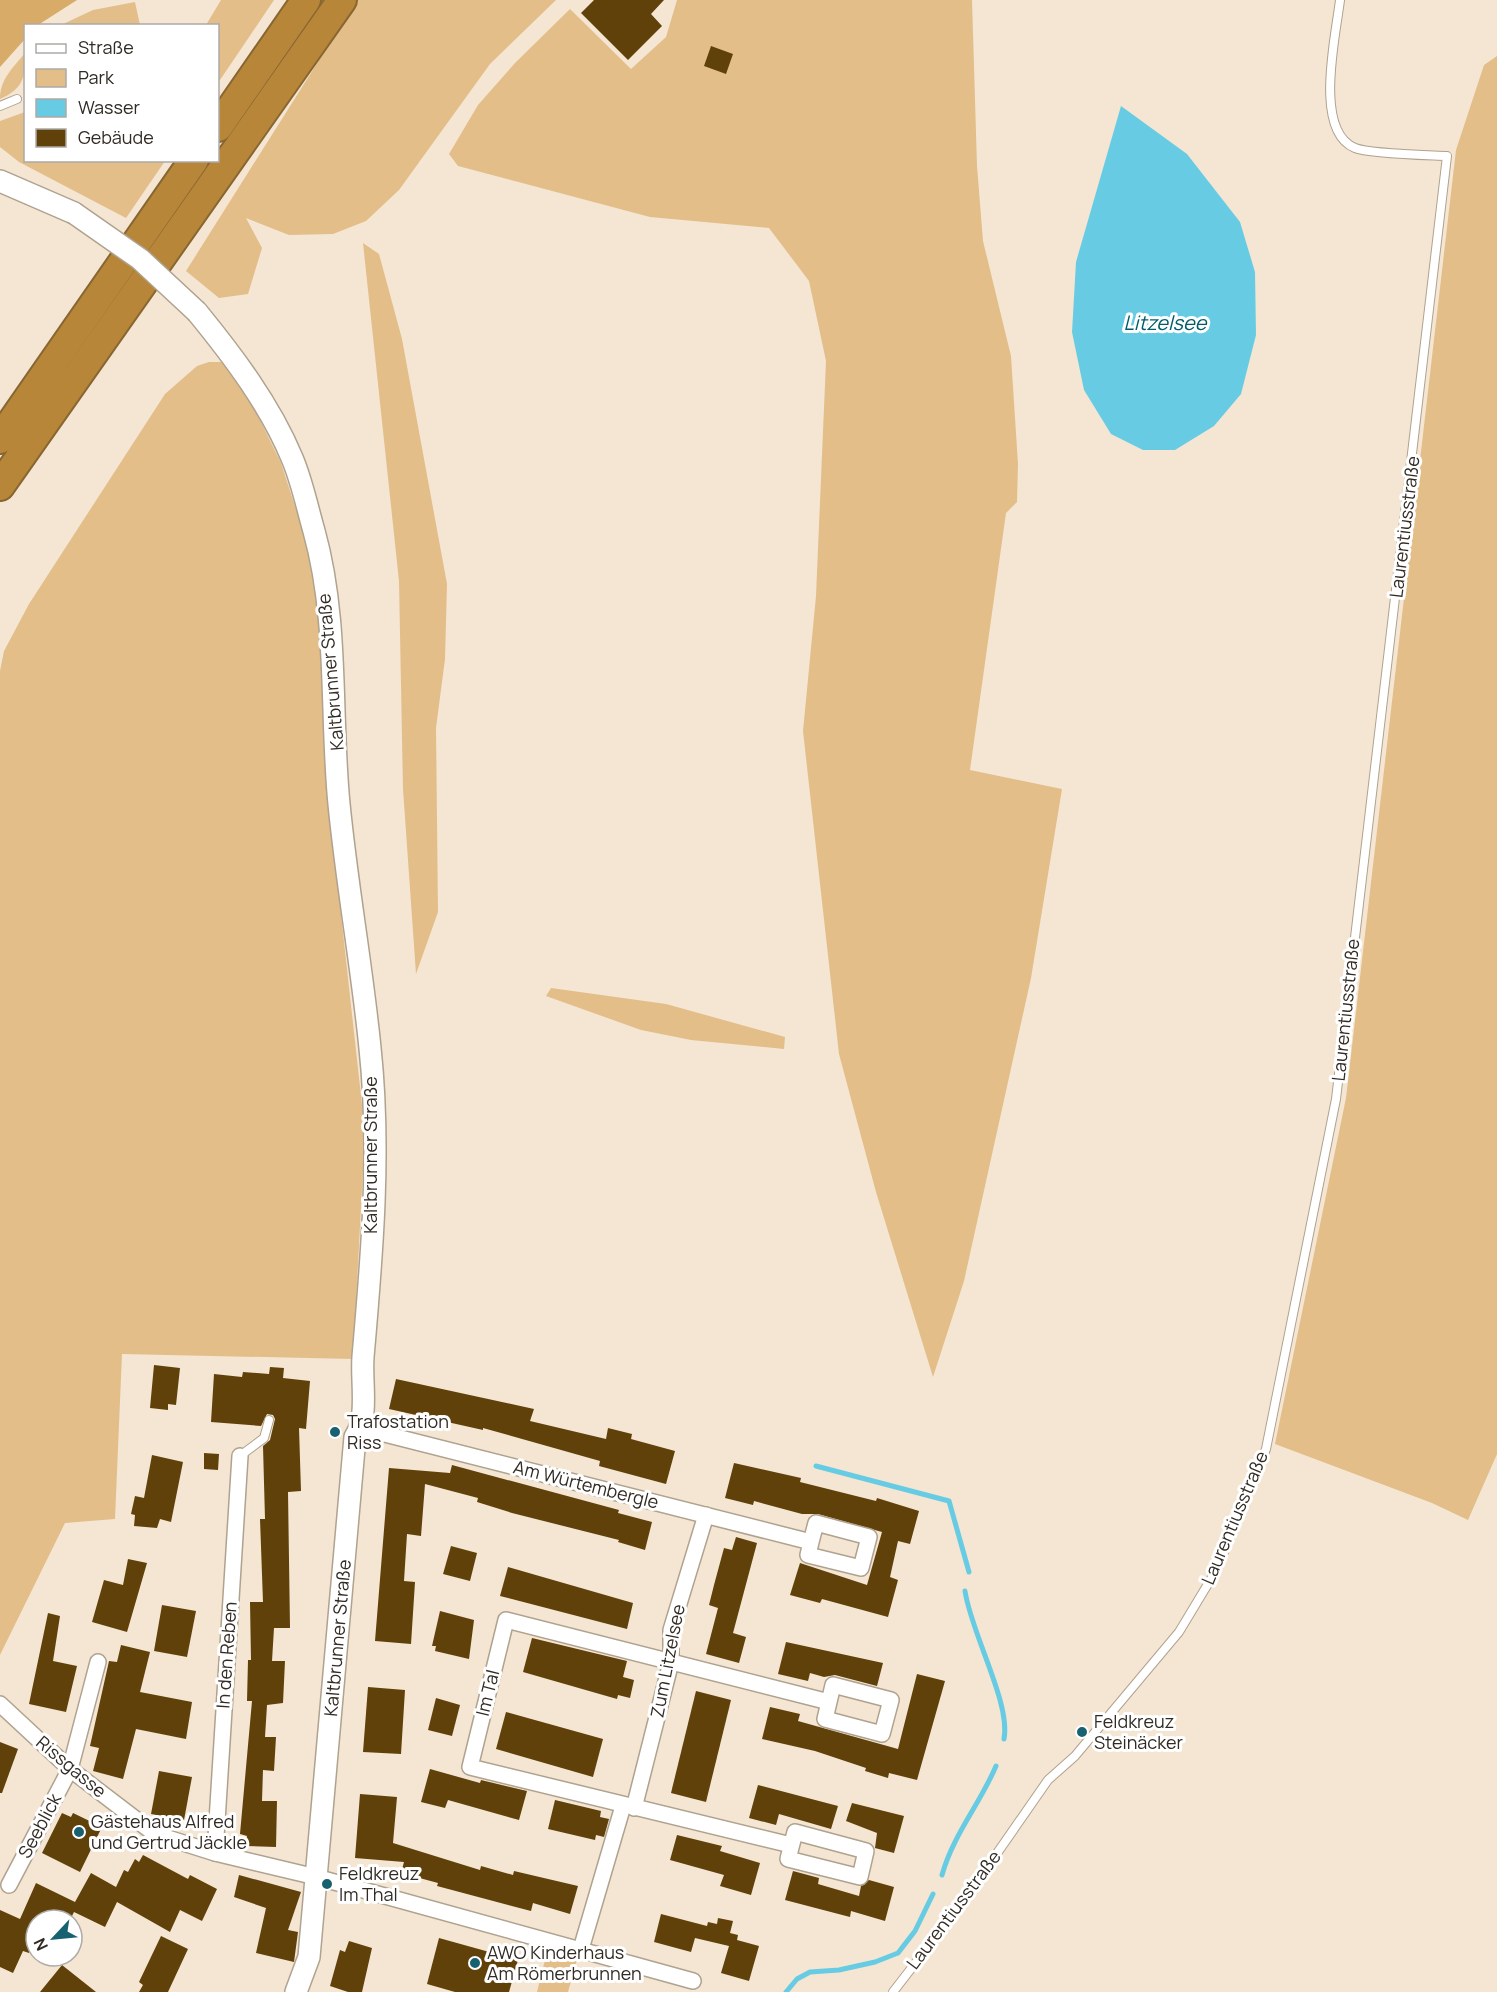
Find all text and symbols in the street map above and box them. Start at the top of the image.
legend [24,24,219,162]
text: Straße [78,35,134,59]
text: Park [78,65,115,89]
text: Wasser [78,95,140,119]
text: Gebäude [78,125,154,149]
water label: Litzelsee [1124,309,1208,336]
street label: Laurentiusstraße [1383,455,1425,599]
street label: Kaltbrunner Straße [311,593,349,752]
street label: Laurentiusstraße [1326,938,1364,1082]
street label: Kaltbrunner Straße [358,1076,382,1234]
place label: Trafostation Riss [347,1409,449,1454]
marker: Trafostation Riss [328,1425,342,1439]
street label: Laurentiusstraße [1195,1447,1273,1588]
street label: Am Würtembergle [511,1454,661,1514]
street label: Kaltbrunner Straße [318,1558,356,1717]
street label: In den Reben [210,1601,242,1709]
street label: Zum Litzelsee [644,1602,690,1720]
street label: Im Tal [470,1667,504,1718]
place label: Feldkreuz Steinäcker [1094,1709,1184,1754]
marker: Feldkreuz Steinäcker [1075,1725,1089,1739]
street label: Rissgasse [32,1730,112,1803]
street label: Seeblick [12,1788,67,1862]
place label: Gästehaus Alfred und Gertrud Jäckle [91,1809,247,1854]
marker: Gästehaus Alfred und Gertrud Jäckle [72,1825,86,1839]
street label: Laurentiusstraße [901,1845,1006,1974]
place label: Feldkreuz Im Thal [339,1861,419,1906]
marker: Feldkreuz Im Thal [320,1877,334,1891]
north arrow [24,1908,84,1968]
text: N [28,1935,53,1955]
place label: AWO Kinderhaus Am Römerbrunnen [487,1940,642,1985]
marker: AWO Kinderhaus Am Römerbrunnen [468,1956,482,1970]

